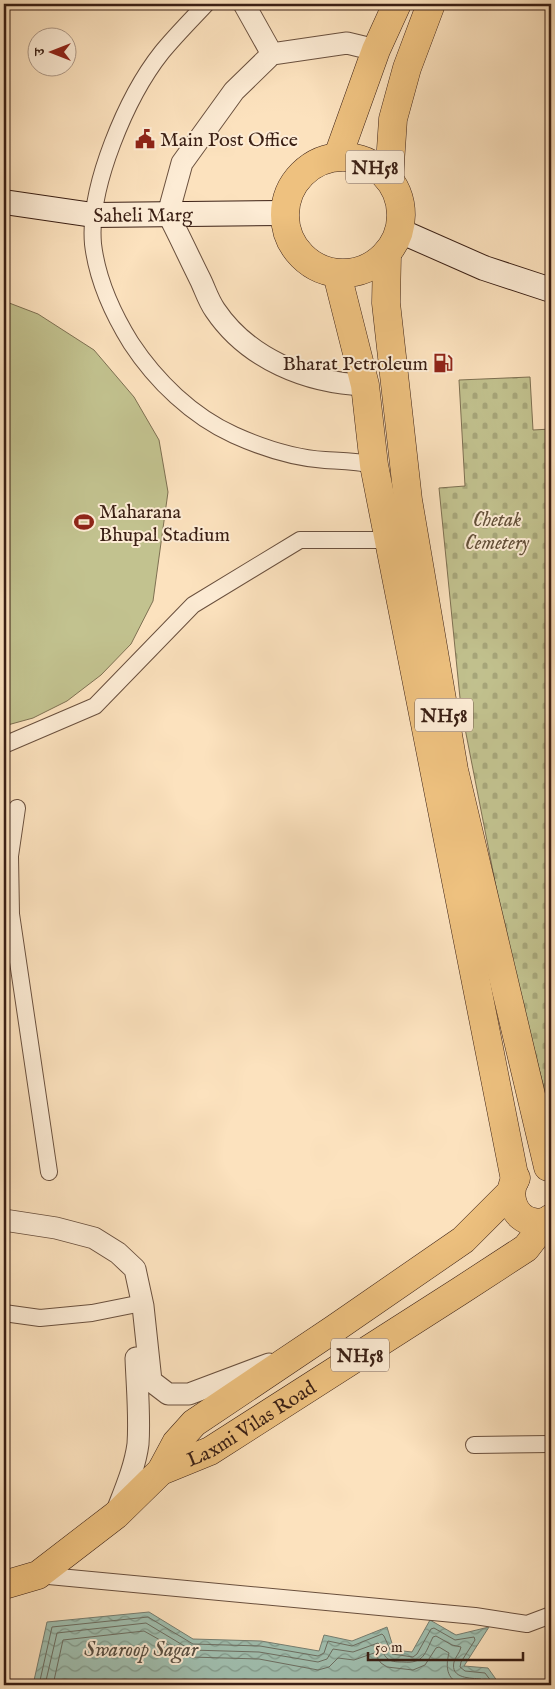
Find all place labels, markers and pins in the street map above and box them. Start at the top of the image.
public building icon: Main Post Office [134,128,156,150]
place label: Main Post Office [160,128,298,153]
place label: Bharat Petroleum [282,352,428,377]
fuel station icon: Bharat Petroleum [432,352,454,374]
place label: Maharana Bhupal Stadium [99,500,230,548]
sports icon: Maharana Bhupal Stadium [73,511,95,533]

